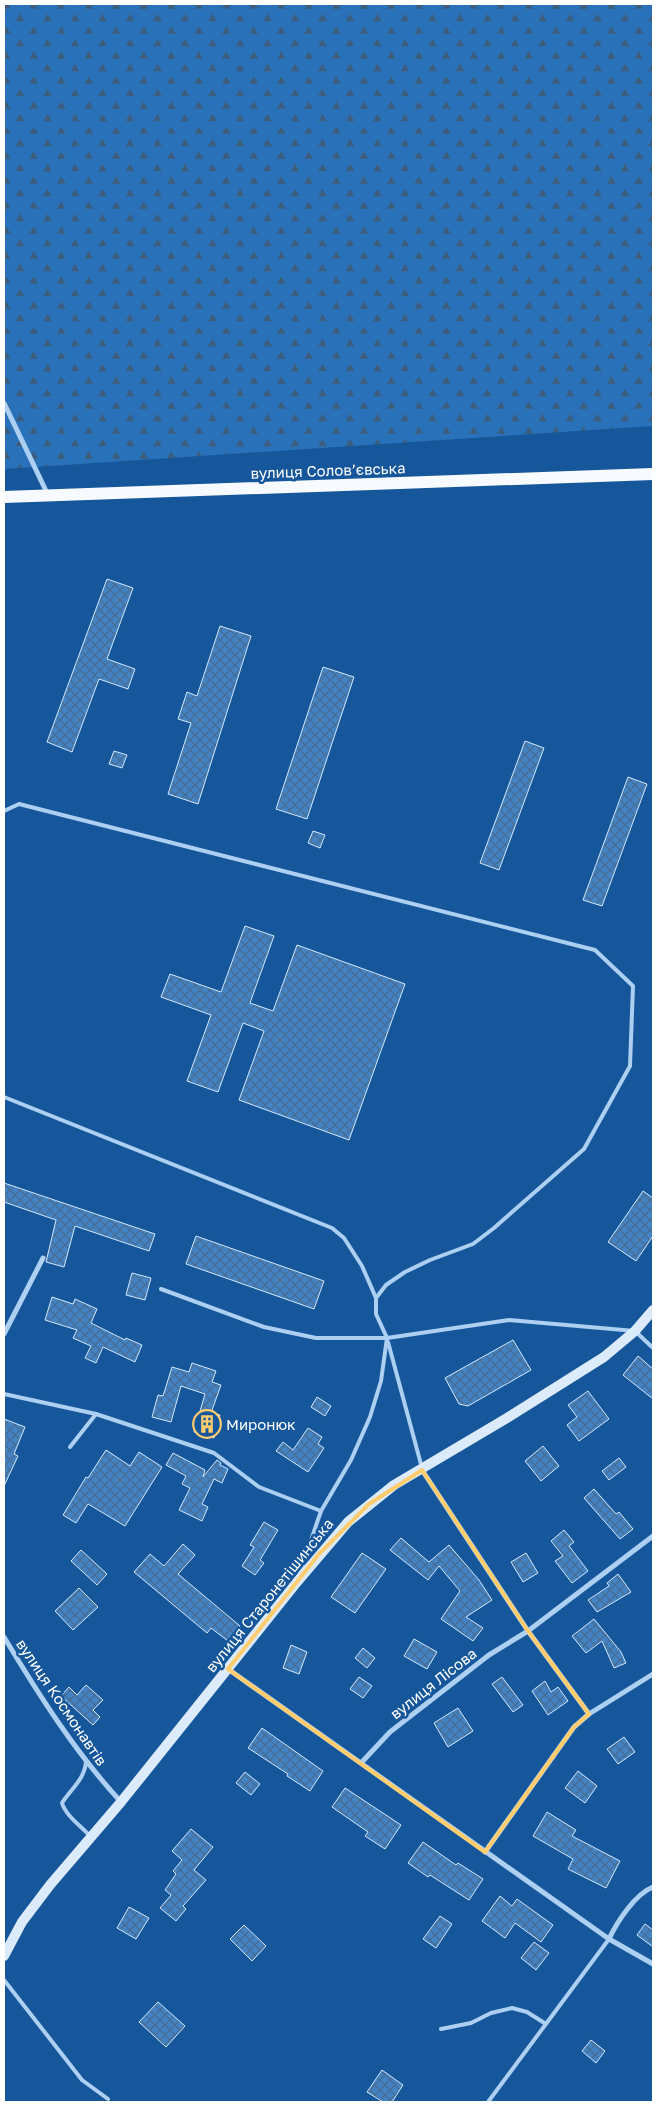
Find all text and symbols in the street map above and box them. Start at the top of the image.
street label: вулиця Соловʼєвська [250,458,406,482]
building icon: Миронюк [192,1409,222,1439]
place label: Миронюк [226,1415,296,1433]
street label: вулиця Старонетішинська [201,1515,337,1675]
street label: вулиця Космонавтів [13,1635,111,1769]
street label: вулиця Лісова [386,1644,480,1722]

